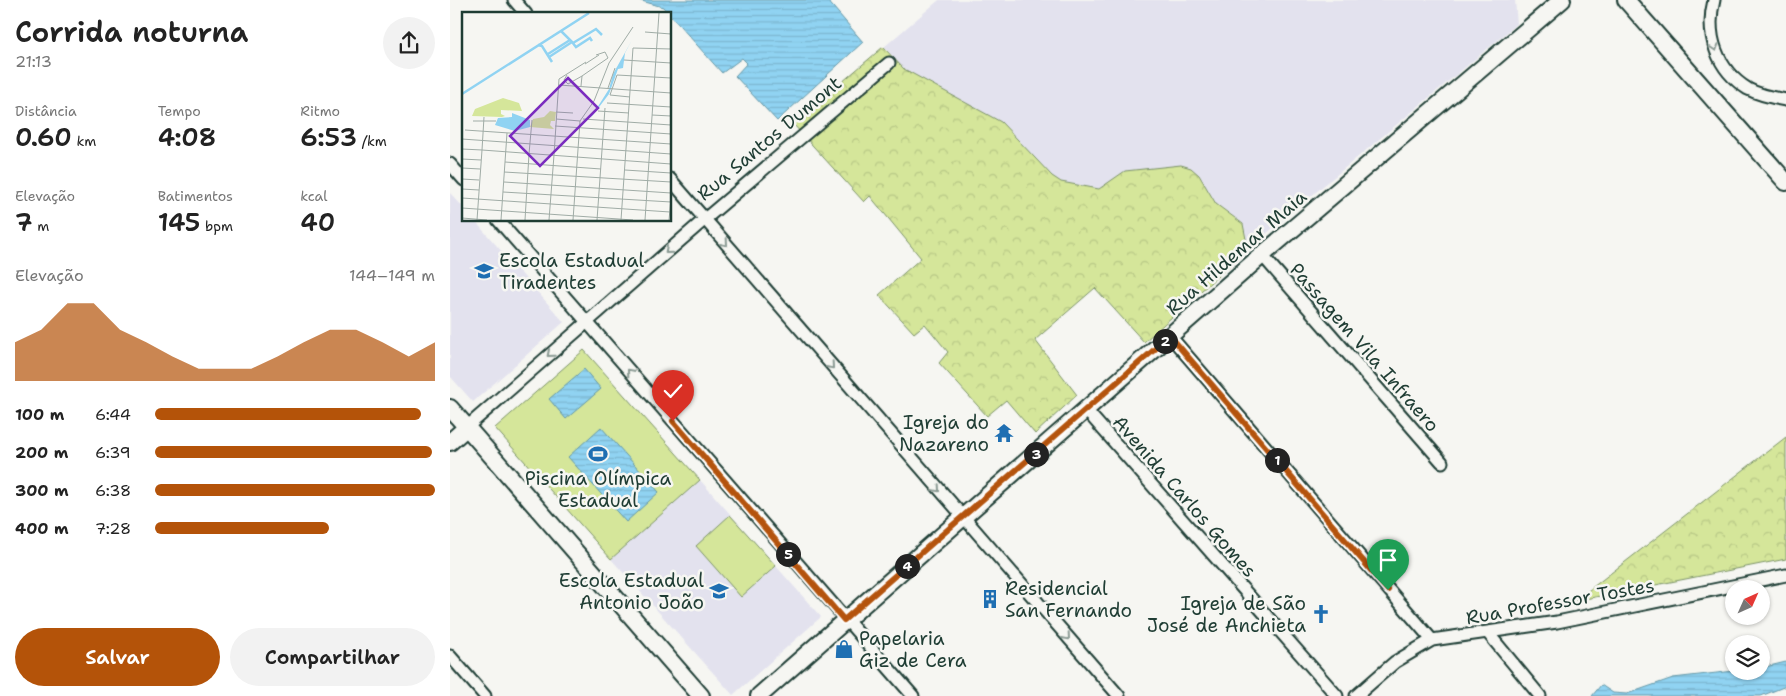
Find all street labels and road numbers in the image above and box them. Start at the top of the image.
street label: Rua Santos Dumont [692,71,847,206]
street label: Rua Hildemar Maia [1161,184,1312,320]
street label: Passagem Vila Infraero [1284,258,1445,437]
street label: Avenida Carlos Gomes [1107,410,1262,583]
street label: Rua Professor Tostes [1464,573,1656,630]

